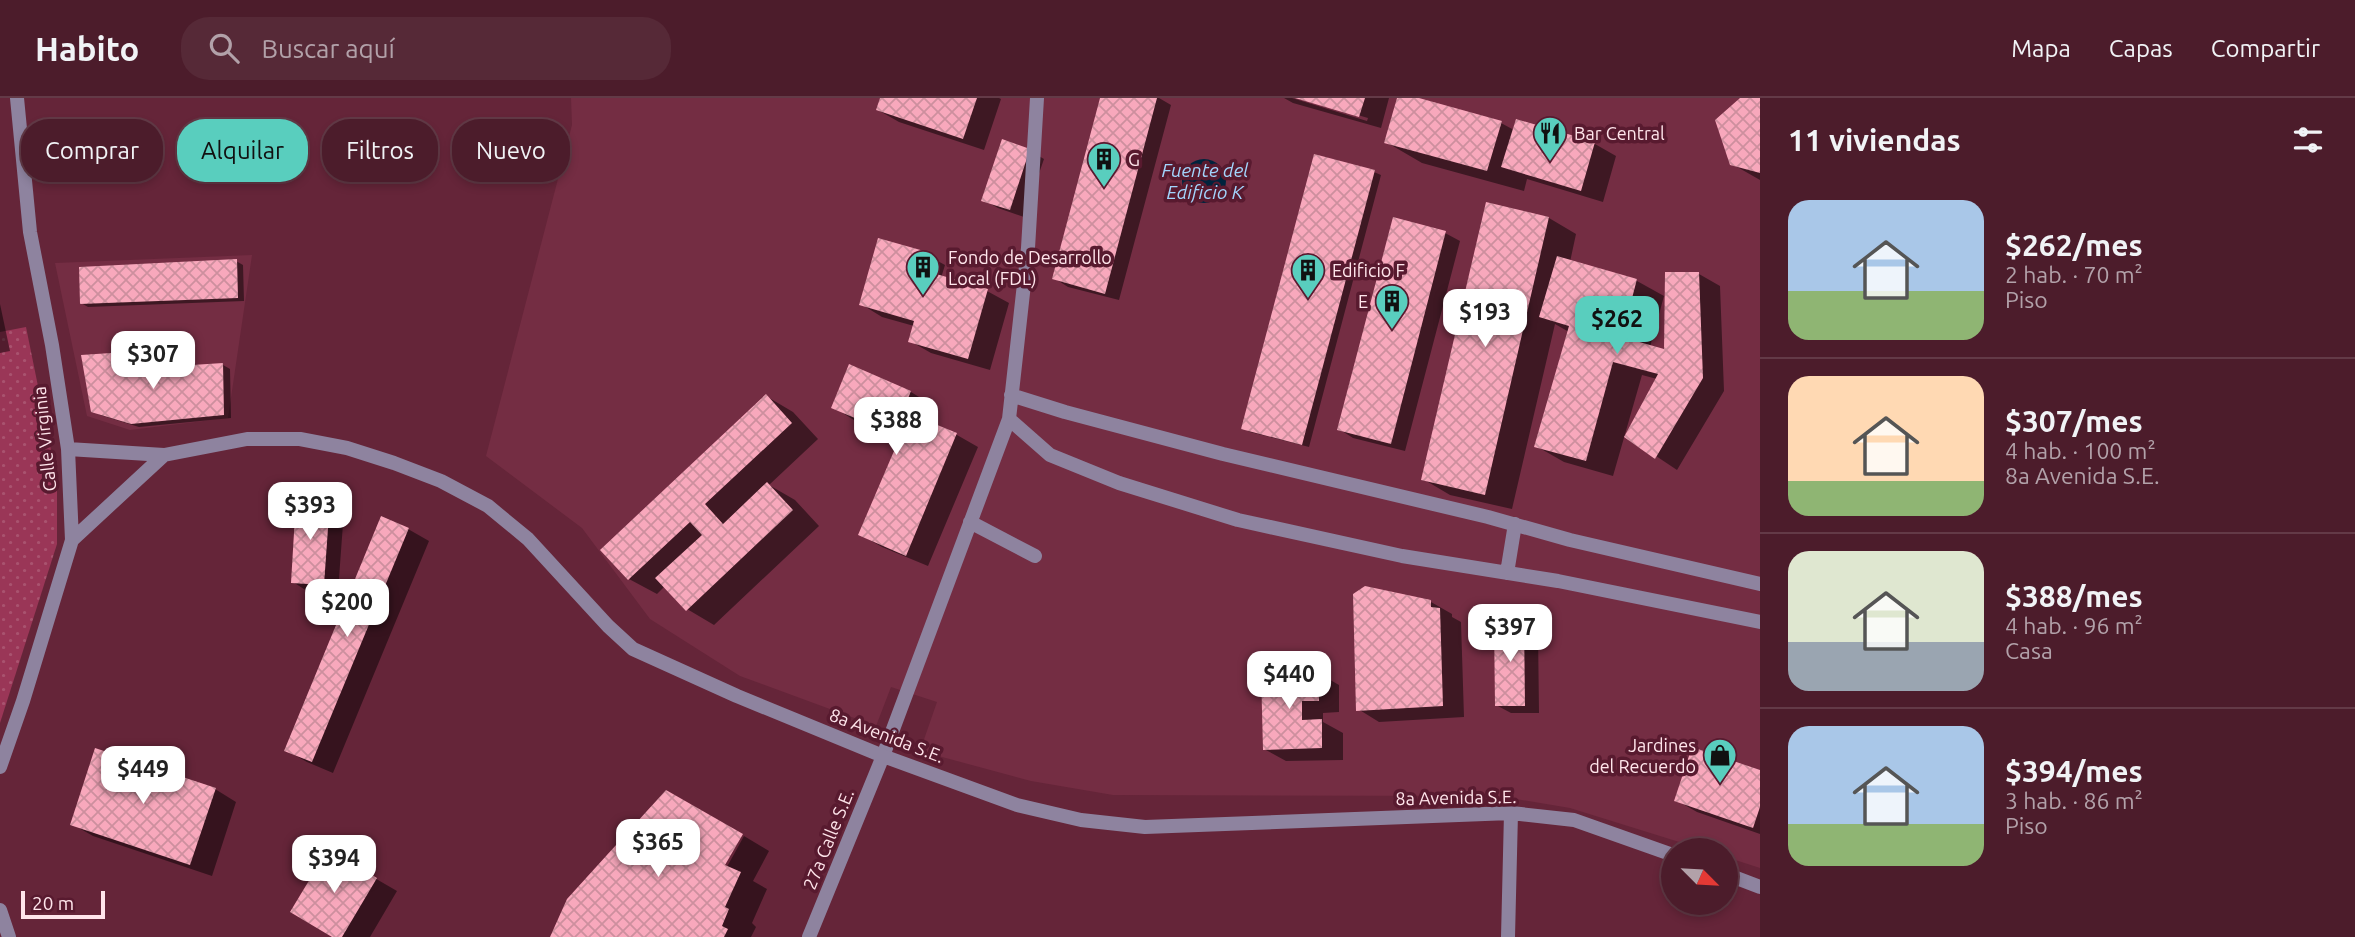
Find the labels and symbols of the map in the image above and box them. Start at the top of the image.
restaurant icon: Bar Central [1531,114,1569,163]
place label: Bar Central [1574,123,1665,143]
building icon: G [1085,140,1123,189]
place label: G [1128,149,1140,169]
water label: Fuente del Edificio K [1161,159,1249,203]
place label: Fondo de Desarrollo Local (FDL) [948,247,1112,289]
building icon: Fondo de Desarrollo Local (FDL) [904,248,942,297]
building icon: Edificio F [1289,251,1327,300]
place label: Edificio F [1332,260,1405,280]
building icon: E [1373,282,1411,331]
pin: $193 [1444,289,1526,349]
place label: E [1358,291,1368,311]
pin: $262 [1576,296,1658,356]
pin: $307 [112,331,194,391]
street label: Calle Virginia [29,385,59,493]
pin: $388 [855,398,937,457]
pin: $393 [269,482,351,542]
pin: $200 [306,580,388,639]
pin: $397 [1469,604,1551,664]
pin: $440 [1248,652,1330,711]
street label: 8a Avenida S.E. [827,704,947,766]
place label: Jardines del Recuerdo [1589,735,1696,776]
shop icon: Jardines del Recuerdo [1701,736,1739,785]
pin: $449 [102,746,184,806]
street label: 27a Calle S.E. [799,786,857,892]
street label: 8a Avenida S.E. [1395,786,1517,808]
pin: $365 [617,820,699,879]
pin: $394 [293,836,375,895]
north arrow [1661,838,1738,915]
scale bar [21,888,105,920]

